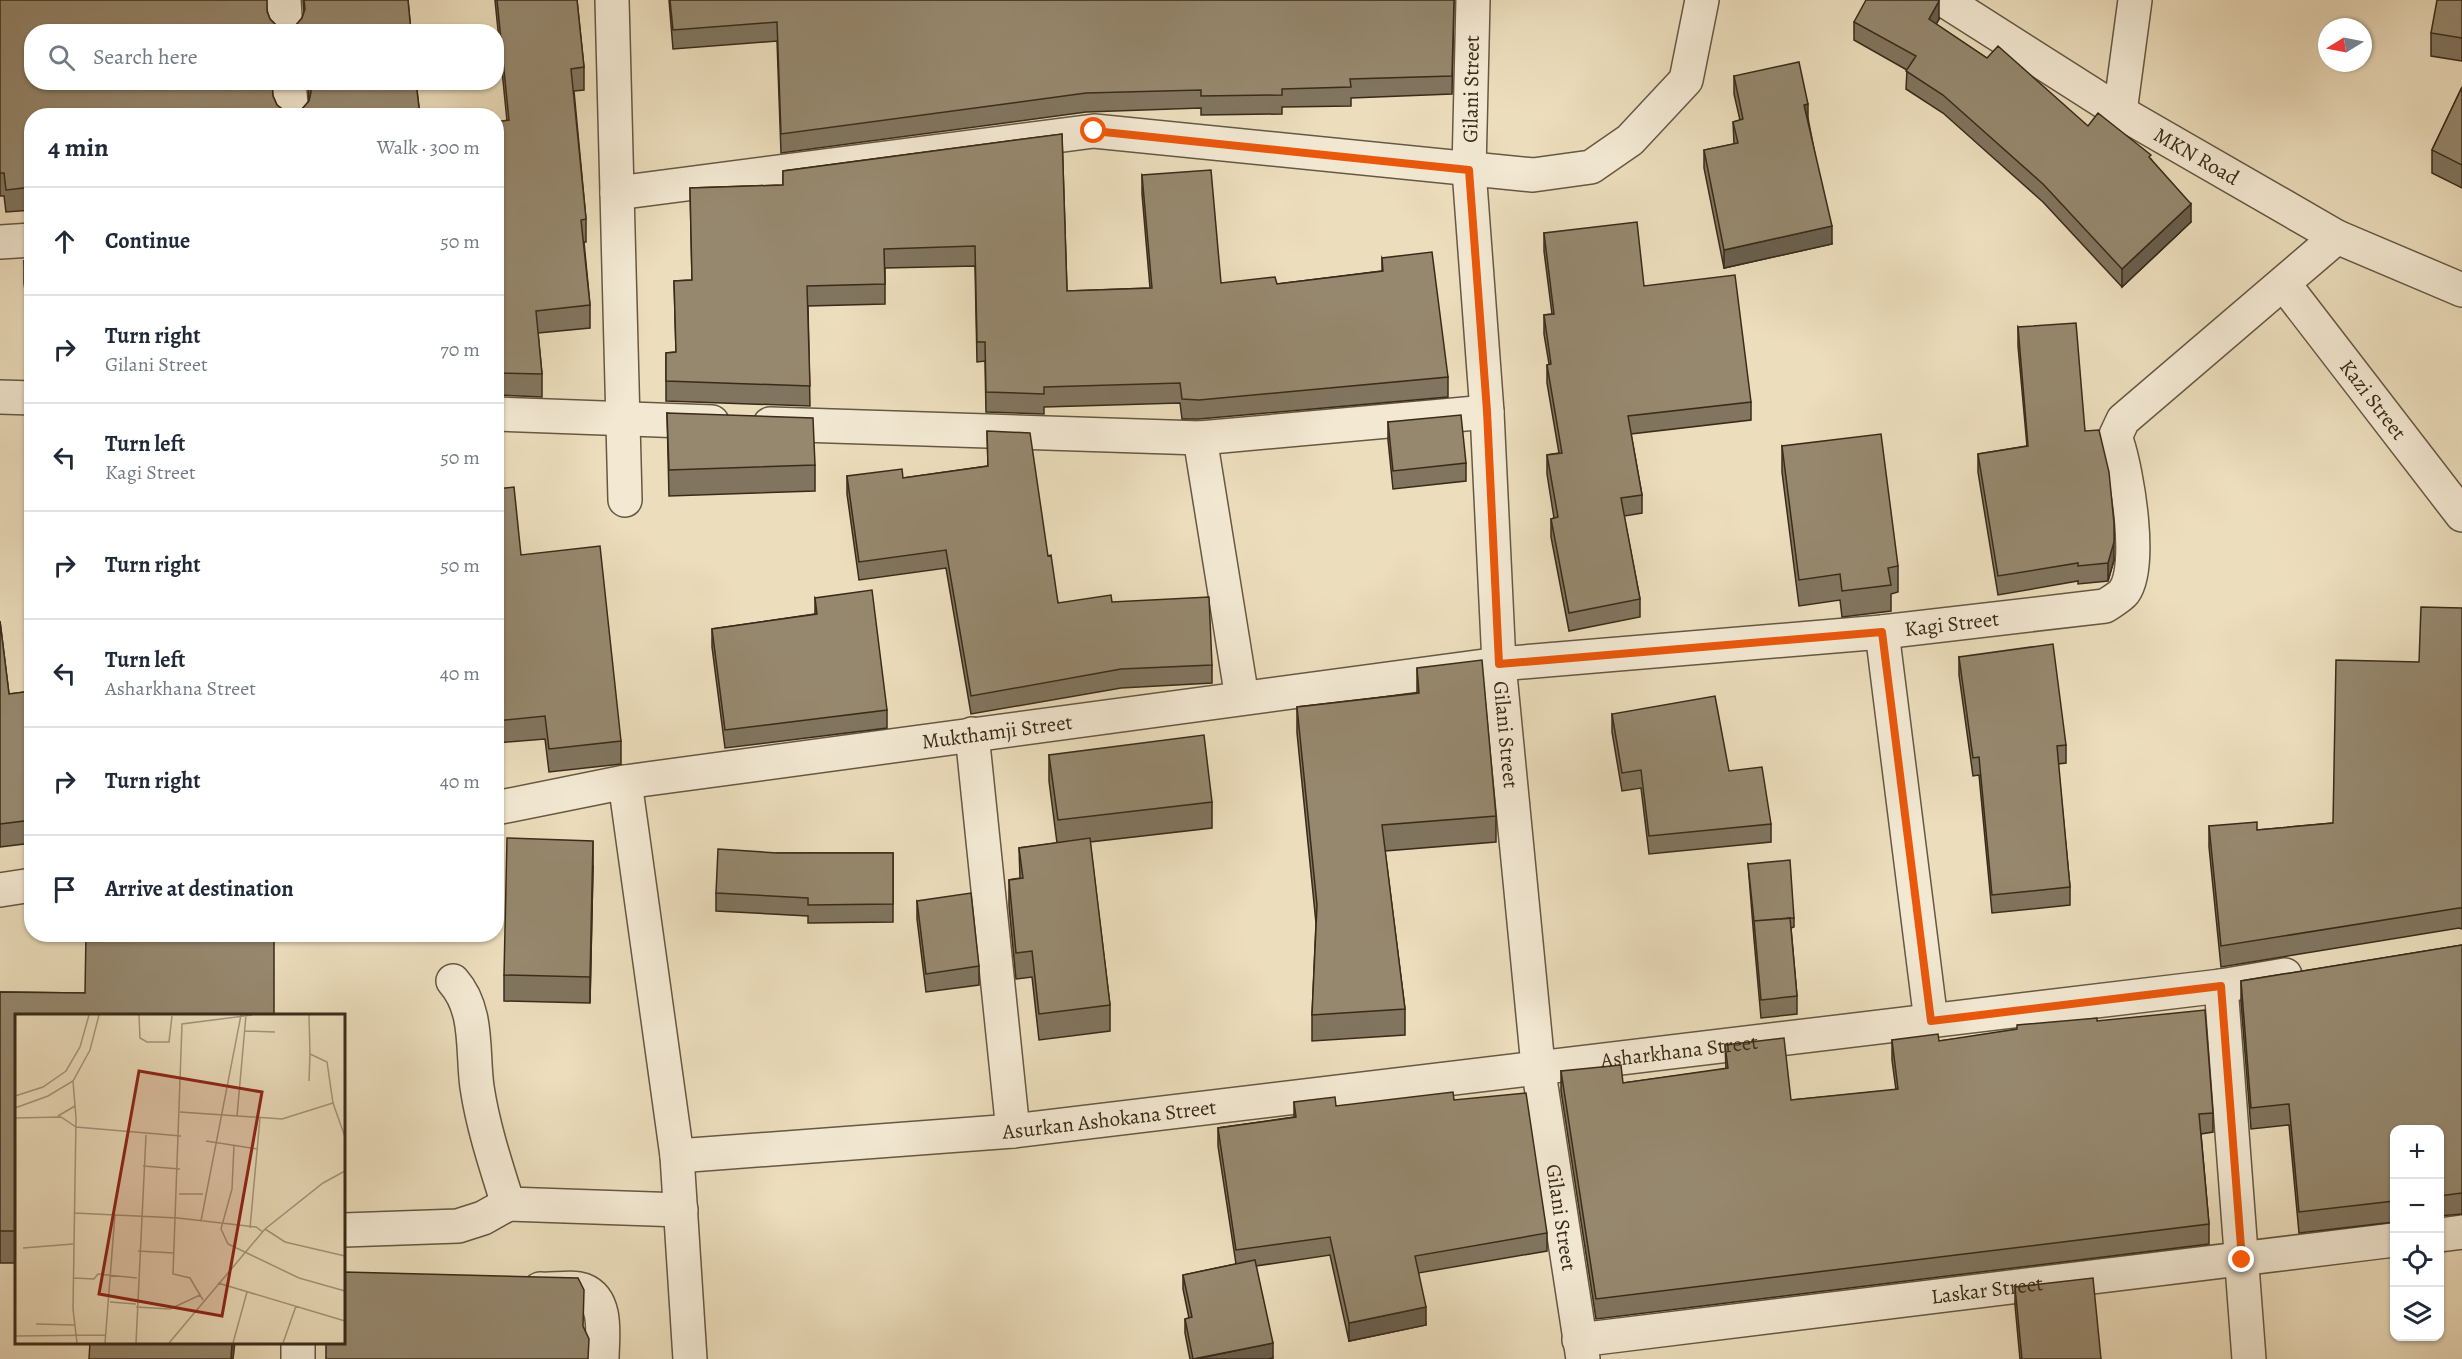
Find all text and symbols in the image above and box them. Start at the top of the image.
north arrow [2318,18,2372,72]
search box [24,24,504,90]
street label: Gilani Street [1456,35,1486,143]
icon: search [45,41,78,74]
text: Search here [93,42,198,72]
route start [1080,117,1106,143]
street label: MKN Road [2149,121,2245,192]
text: 4 min [48,130,109,165]
text: Walk · 300 m [377,134,480,161]
icon: ahead [48,225,81,258]
text: Continue [105,226,190,256]
text: 50 m [440,228,480,255]
text: Turn right [105,321,201,351]
icon: right [48,333,81,366]
text: 70 m [440,336,480,363]
text: Gilani Street [105,351,208,378]
street label: Kazi Street [2333,354,2413,446]
text: Turn left [105,429,185,459]
icon: left [48,441,81,474]
text: 50 m [440,444,480,471]
text: Kagi Street [105,459,195,486]
icon: right [48,549,81,582]
text: Turn right [105,550,201,580]
text: 50 m [440,552,480,579]
street label: Kagi Street [1903,604,2001,643]
text: Turn left [105,645,185,675]
icon: left [48,657,81,690]
text: 40 m [440,660,480,687]
text: Asharkhana Street [105,675,256,702]
street label: Gilani Street [1487,680,1525,790]
street label: Mukthamji Street [920,708,1074,756]
icon: right [48,765,81,798]
text: Turn right [105,766,201,796]
text: 40 m [440,768,480,795]
icon: arrive [48,873,81,906]
text: Arrive at destination [105,874,294,904]
inset map [15,1014,345,1344]
street label: Asharkhana Street [1598,1028,1760,1074]
street label: Asurkan Ashokana Street [1001,1093,1218,1146]
map controls [2390,1125,2444,1341]
button: + [2390,1125,2444,1179]
street label: Gilani Street [1539,1162,1583,1273]
button: − [2390,1179,2444,1233]
button: locate [2390,1233,2444,1287]
route end [2228,1246,2254,1272]
street label: Laskar Street [1929,1269,2045,1311]
button: layers [2390,1287,2444,1341]

